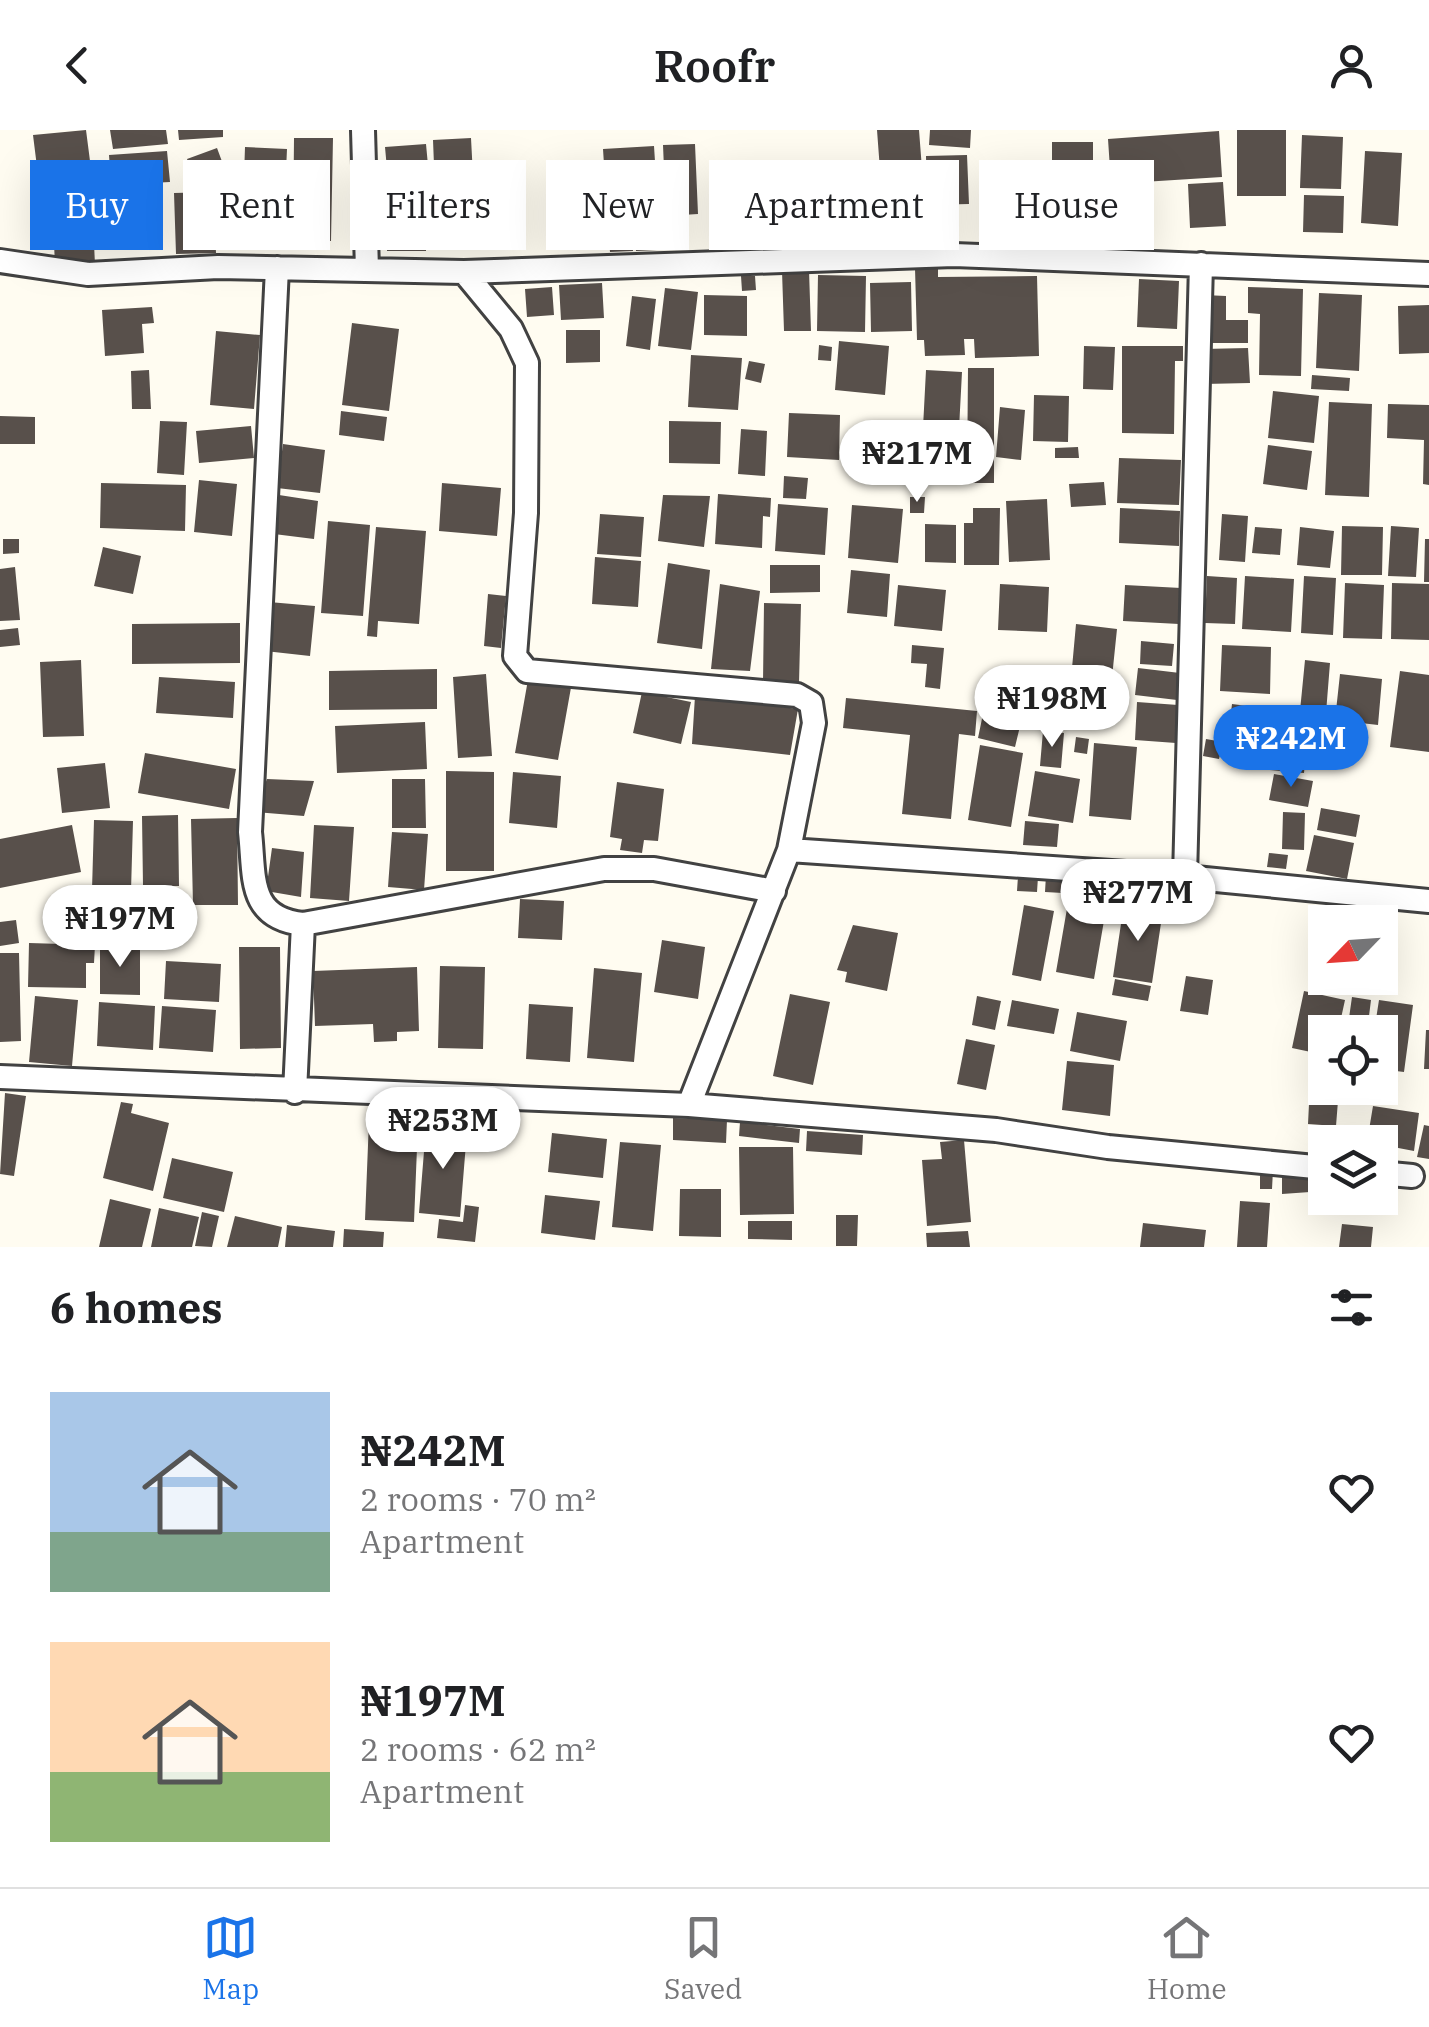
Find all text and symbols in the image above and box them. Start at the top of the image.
text: Roofr [654,36,775,94]
icon: back [50,38,105,93]
icon: person [1324,38,1379,93]
chip: Buy [30,160,163,250]
chip: Rent [183,160,330,250]
chip: Filters [350,160,526,250]
chip: New [546,160,689,250]
chip: Apartment [709,160,959,250]
chip: House [979,160,1154,250]
pin: ₦217M [847,420,987,505]
text: ₦217M [862,431,972,473]
pin: ₦198M [982,665,1122,750]
text: ₦198M [997,676,1107,718]
pin: ₦242M [1221,705,1361,790]
text: ₦242M [1236,716,1346,758]
pin: ₦277M [1068,859,1208,944]
text: ₦277M [1083,870,1193,912]
pin: ₦197M [50,885,190,970]
text: ₦197M [65,896,175,938]
north arrow [1308,905,1398,995]
map controls [1308,905,1398,1215]
button: locate [1308,1015,1398,1105]
pin: ₦253M [373,1087,513,1172]
text: ₦253M [388,1098,498,1140]
button: layers [1308,1125,1398,1215]
text: 6 homes [50,1280,223,1335]
icon: filters [1324,1280,1379,1335]
text: ₦242M [360,1423,506,1478]
icon: home [130,1432,250,1552]
icon: heart [1324,1465,1379,1520]
text: 2 rooms · 70 m² [360,1478,596,1520]
text: Apartment [360,1520,524,1562]
text: ₦197M [360,1673,506,1728]
icon: home [130,1682,250,1802]
icon: heart [1324,1715,1379,1770]
text: 2 rooms · 62 m² [360,1728,596,1770]
text: Apartment [360,1770,524,1812]
tab: Map [202,1910,259,2007]
tab: Saved [664,1910,742,2007]
tab: Home [1147,1910,1227,2007]

